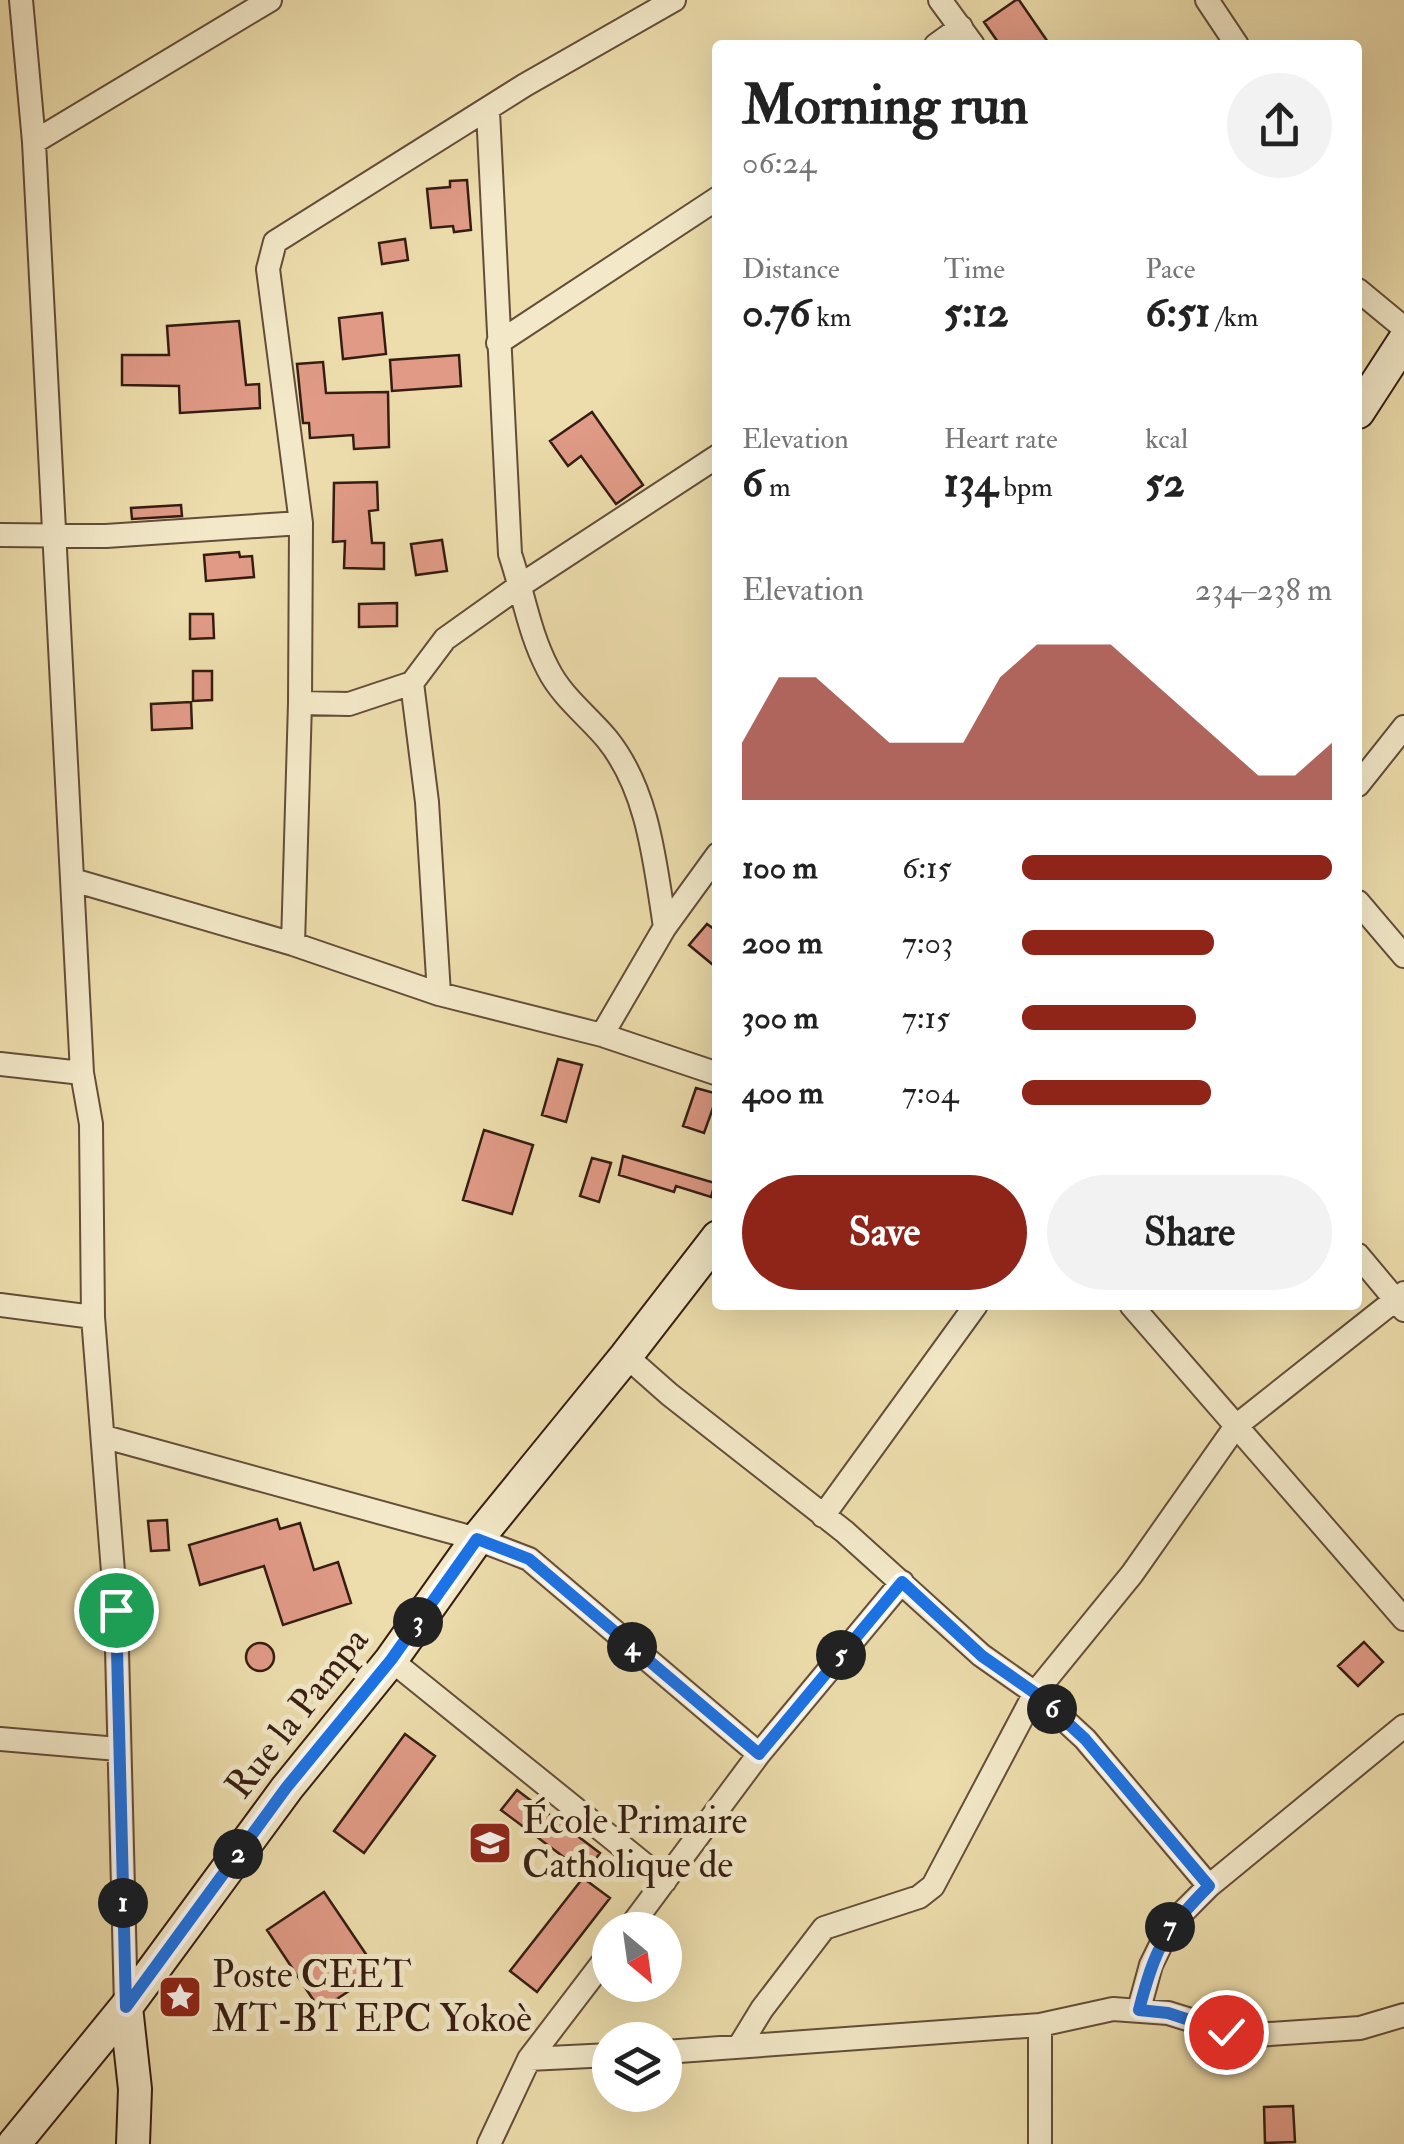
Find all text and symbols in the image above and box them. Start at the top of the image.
text: Morning run [742,71,1028,140]
button: share [1227,73,1332,178]
text: 06:24 [742,143,816,183]
text: Distance [742,252,840,287]
text: Time [944,252,1005,287]
text: Pace [1145,252,1196,287]
text: 0.76 [742,287,811,339]
text: 5:12 [944,287,1009,339]
text: 6:51 [1145,287,1210,339]
text: km [811,300,851,335]
text: /km [1210,300,1259,335]
text: Elevation [742,422,849,457]
text: Heart rate [944,422,1058,457]
text: kcal [1145,422,1188,457]
text: 6 [742,457,763,509]
text: 134 [944,457,997,509]
text: 52 [1145,457,1185,509]
text: m [763,470,791,505]
text: bpm [997,470,1053,505]
text: Elevation [742,570,864,610]
text: 234–238 m [1195,570,1332,610]
text: 100 m [742,848,818,888]
text: 6:15 [902,848,951,888]
text: 200 m [742,923,823,963]
text: 7:03 [902,923,953,963]
text: 300 m [742,998,819,1038]
text: 7:15 [902,998,950,1038]
text: 400 m [742,1073,824,1113]
text: 7:04 [902,1073,958,1113]
button: Save [742,1175,1027,1290]
button: Share [1047,1175,1332,1290]
pin [74,1568,159,1653]
icon: arrive [89,1583,144,1638]
pin: 3 [393,1597,443,1647]
text: 3 [413,1604,423,1639]
street label: Rue la Pampa [215,1617,379,1808]
pin: 4 [607,1622,657,1672]
text: 4 [624,1629,640,1664]
pin: 5 [816,1630,866,1680]
text: 5 [835,1637,847,1672]
pin: 6 [1027,1684,1077,1734]
text: 6 [1045,1691,1059,1726]
place label: École Primaire Catholique de [522,1796,748,1889]
school or university icon: École Primaire Catholique de [467,1820,513,1866]
pin: 2 [213,1829,263,1879]
text: 2 [231,1836,245,1871]
pin: 1 [98,1878,148,1928]
text: 1 [118,1885,128,1920]
pin: 7 [1145,1902,1195,1952]
text: 7 [1164,1909,1176,1944]
north arrow [592,1912,682,2002]
map controls [592,1912,682,2112]
place label: Poste CEET MT-BT EPC Yokoè [212,1951,532,2043]
place icon: Poste CEET MT-BT EPC Yokoè [157,1974,203,2020]
pin [1184,1990,1269,2075]
icon: check [1199,2005,1254,2060]
button: layers [592,2022,682,2112]

